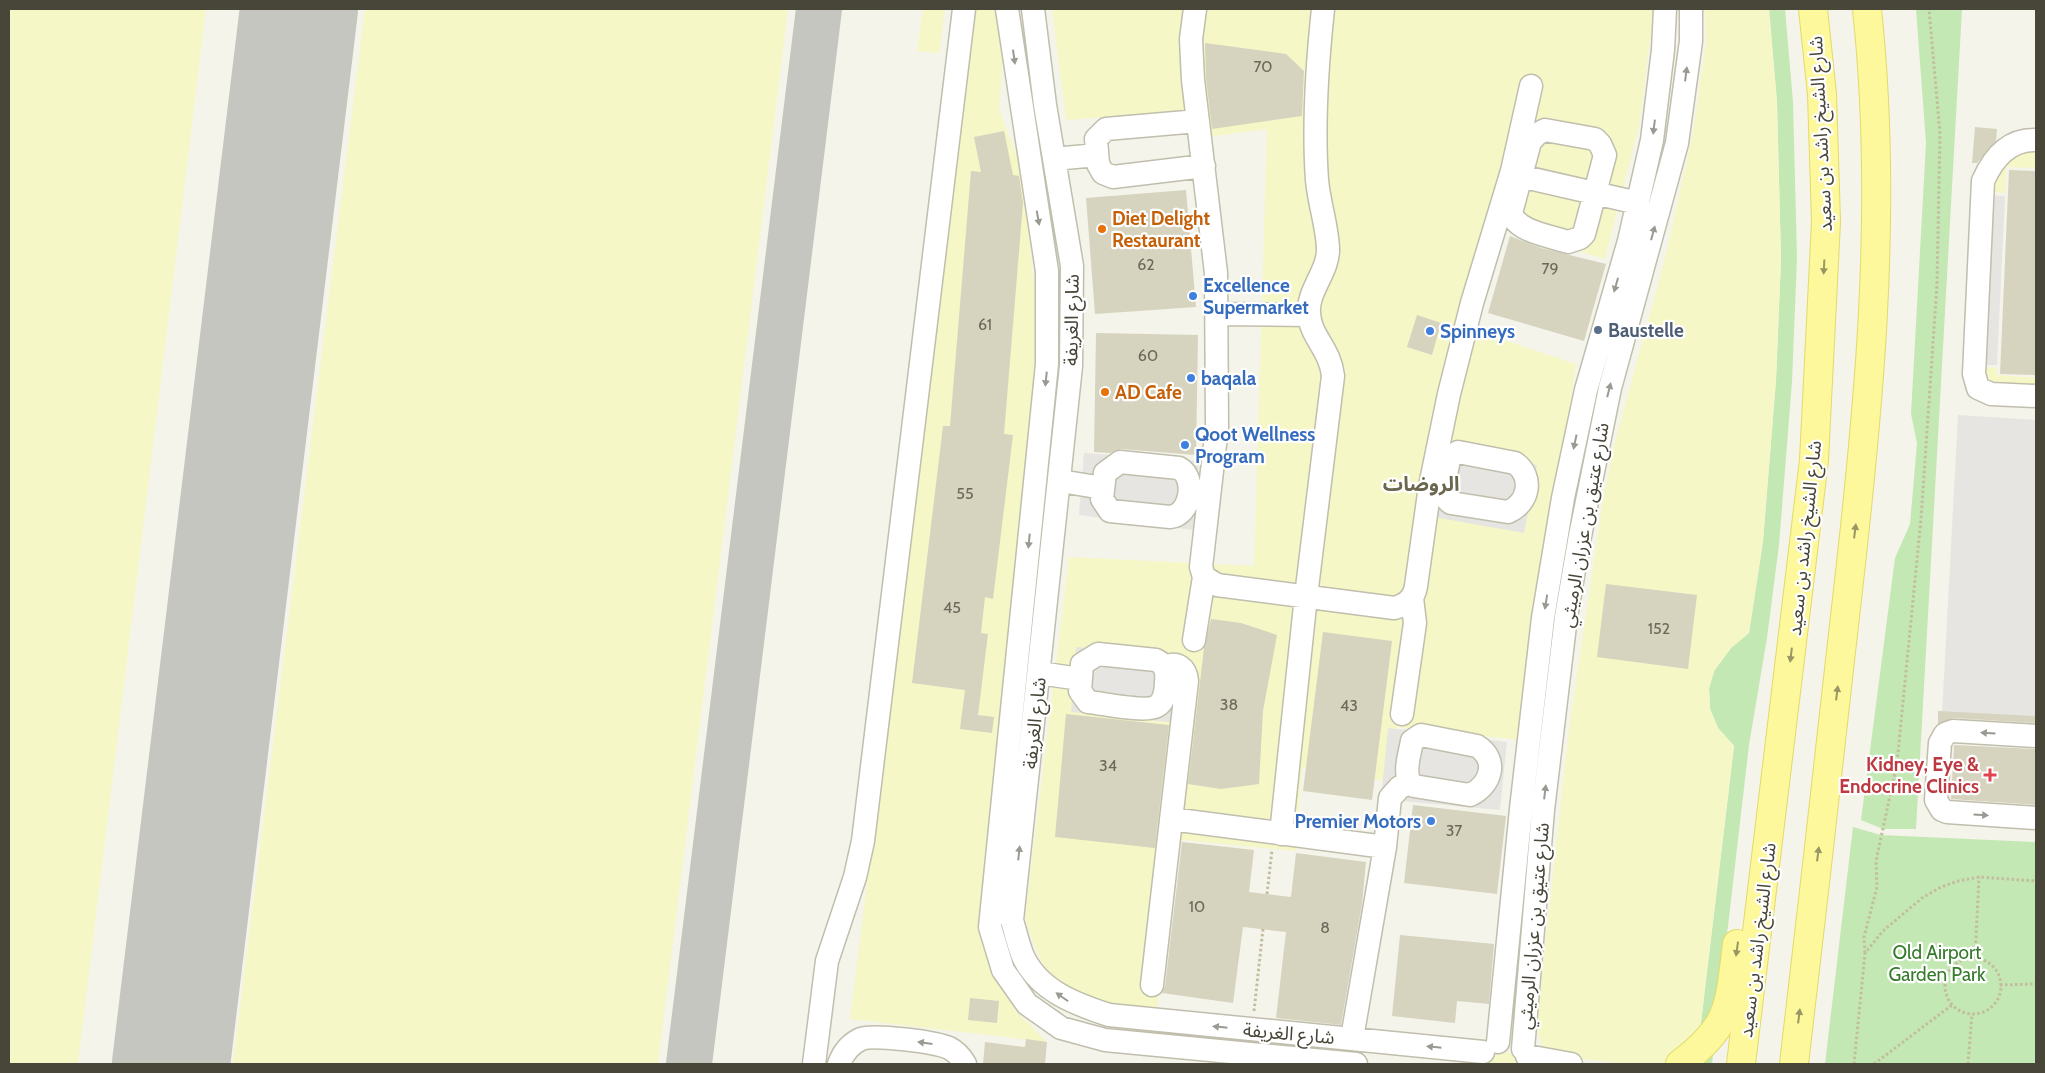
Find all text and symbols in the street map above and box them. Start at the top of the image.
street label: شارع الشيخ راشد بن سعيد [1804,35,1840,233]
one-way arrow [1010,49,1018,65]
house number: 70 [1253,57,1273,76]
one-way arrow [1682,66,1690,82]
one-way arrow [1650,119,1658,135]
place label: Diet Delight Restaurant [1112,207,1210,252]
one-way arrow [1034,210,1042,226]
marker: Diet Delight Restaurant [1096,223,1108,235]
one-way arrow [1650,226,1658,241]
house number: 62 [1137,255,1155,274]
house number: 79 [1541,259,1559,278]
one-way arrow [1819,259,1827,275]
street label: شارع الغريفة [1059,274,1086,366]
place label: Excellence Supermarket [1203,274,1309,319]
one-way arrow [1612,277,1620,292]
marker: Excellence Supermarket [1187,290,1199,302]
house number: 61 [978,315,992,334]
place label: Baustelle [1608,319,1684,342]
place label: Spinneys [1440,320,1515,343]
marker: Baustelle [1592,324,1604,336]
marker: Spinneys [1424,325,1436,337]
house number: 60 [1138,346,1158,365]
place label: baqala [1201,367,1257,390]
one-way arrow [1042,372,1050,388]
marker: baqala [1185,372,1197,384]
place label: AD Cafe [1115,381,1182,404]
one-way arrow [1605,382,1613,397]
marker: AD Cafe [1099,386,1111,398]
street label: شارع عتيق بن عزران الرميثي [1555,421,1617,630]
place label: Qoot Wellness Program [1195,423,1315,468]
one-way arrow [1571,434,1579,449]
marker: Qoot Wellness Program [1179,439,1191,451]
street label: شارع الشيخ راشد بن سعيد [1783,439,1829,637]
district label: الروضات [1383,472,1459,496]
house number: 55 [956,484,974,503]
one-way arrow [1851,523,1859,539]
one-way arrow [1025,533,1033,549]
one-way arrow [1542,594,1550,610]
house number: 45 [943,598,961,617]
house number: 152 [1648,619,1670,638]
one-way arrow [1787,648,1795,664]
street label: شارع الغريفة [1018,676,1053,770]
one-way arrow [1833,685,1841,701]
house number: 38 [1220,695,1238,714]
house number: 43 [1340,696,1358,715]
one-way arrow [1979,729,1995,737]
place label: Kidney, Eye & Endocrine Clinics [1839,753,1979,798]
house number: 34 [1099,756,1117,775]
marker: Kidney, Eye & Endocrine Clinics [1983,768,1997,782]
one-way arrow [1542,783,1550,799]
place label: Premier Motors [1295,810,1421,833]
one-way arrow [1973,811,1989,819]
marker: Premier Motors [1425,815,1437,827]
house number: 37 [1446,821,1462,840]
street label: شارع عتيق بن عزران الرميثي [1513,822,1557,1031]
street label: شارع الشيخ راشد بن سعيد [1734,841,1784,1039]
one-way arrow [1015,845,1023,861]
one-way arrow [1814,846,1822,862]
house number: 10 [1189,897,1205,916]
house number: 8 [1320,918,1330,937]
one-way arrow [1732,941,1740,957]
park label: Old Airport Garden Park [1888,941,1986,986]
one-way arrow [1055,992,1069,1002]
one-way arrow [1795,1008,1803,1024]
street label: شارع الغريفة [1242,1018,1336,1051]
one-way arrow [1212,1022,1228,1030]
one-way arrow [916,1039,932,1047]
one-way arrow [1426,1042,1442,1050]

